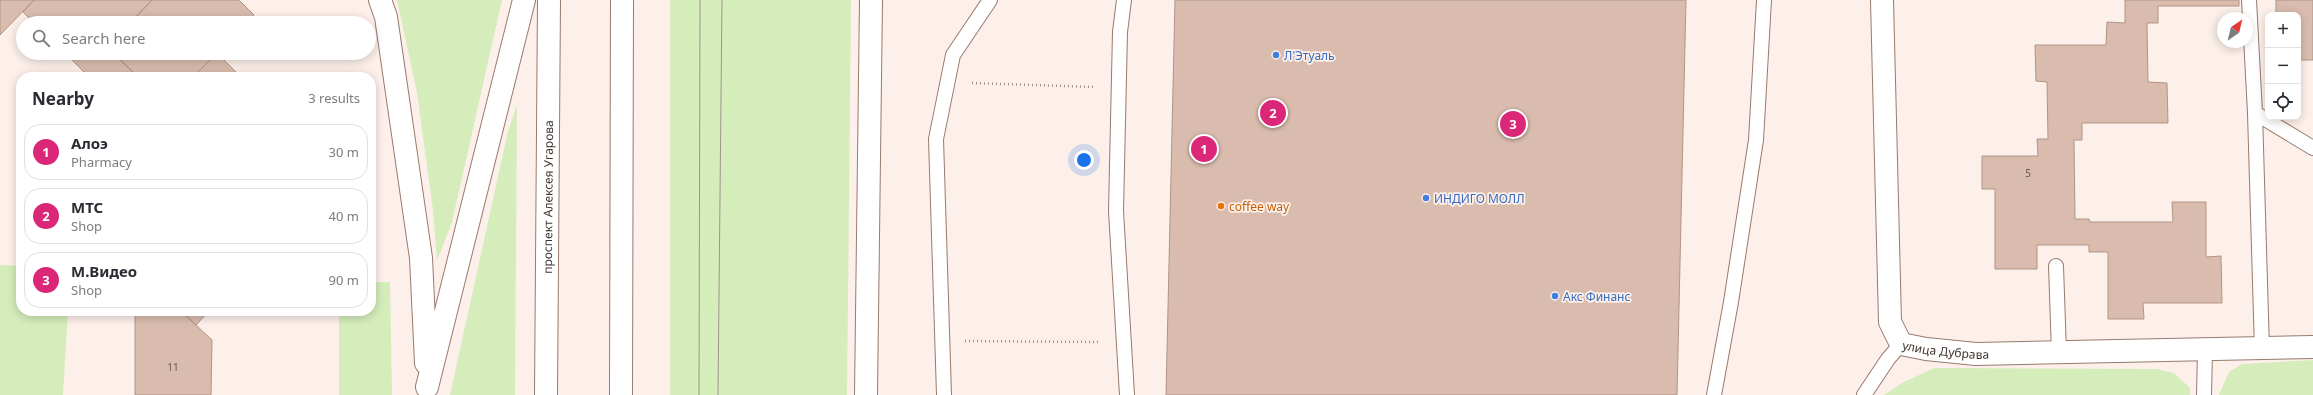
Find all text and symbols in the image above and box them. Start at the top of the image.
north arrow [2217,12,2253,48]
map controls [2265,12,2301,120]
button: + [2265,12,2301,48]
search box [16,16,376,60]
icon: search [30,27,52,49]
text: Search here [62,28,145,48]
place label: Л'Этуаль [1284,47,1335,64]
button: − [2265,48,2301,84]
marker: Л'Этуаль [1271,50,1281,60]
button: locate [2265,84,2301,120]
text: Nearby [32,87,94,110]
text: 3 results [308,89,360,107]
pin: 2 [1260,98,1286,128]
pin: 3 [1500,109,1526,139]
street label: проспект Алексея Угарова [538,120,557,274]
text: Алоэ [71,133,108,153]
pin: 1 [1191,134,1217,164]
text: 1 [42,143,50,161]
text: 30 m [329,143,359,161]
your location [1074,150,1094,170]
text: Pharmacy [71,153,132,171]
house number: 5 [2025,166,2031,180]
place label: ИНДИГО МОЛЛ [1434,190,1525,207]
marker: ИНДИГО МОЛЛ [1421,193,1431,203]
text: МТС [71,197,103,217]
place label: coffee way [1229,198,1290,215]
marker: coffee way [1216,201,1226,211]
text: 2 [42,207,50,225]
text: 40 m [329,207,359,225]
text: Shop [71,217,102,235]
text: М.Видео [71,261,137,281]
text: 3 [42,271,50,289]
text: 90 m [329,271,359,289]
text: Shop [71,281,102,299]
place label: Акс Финанс [1563,288,1630,305]
marker: Акс Финанс [1550,291,1560,301]
street label: улица Дубрава [1901,336,1989,363]
house number: 11 [167,360,179,374]

